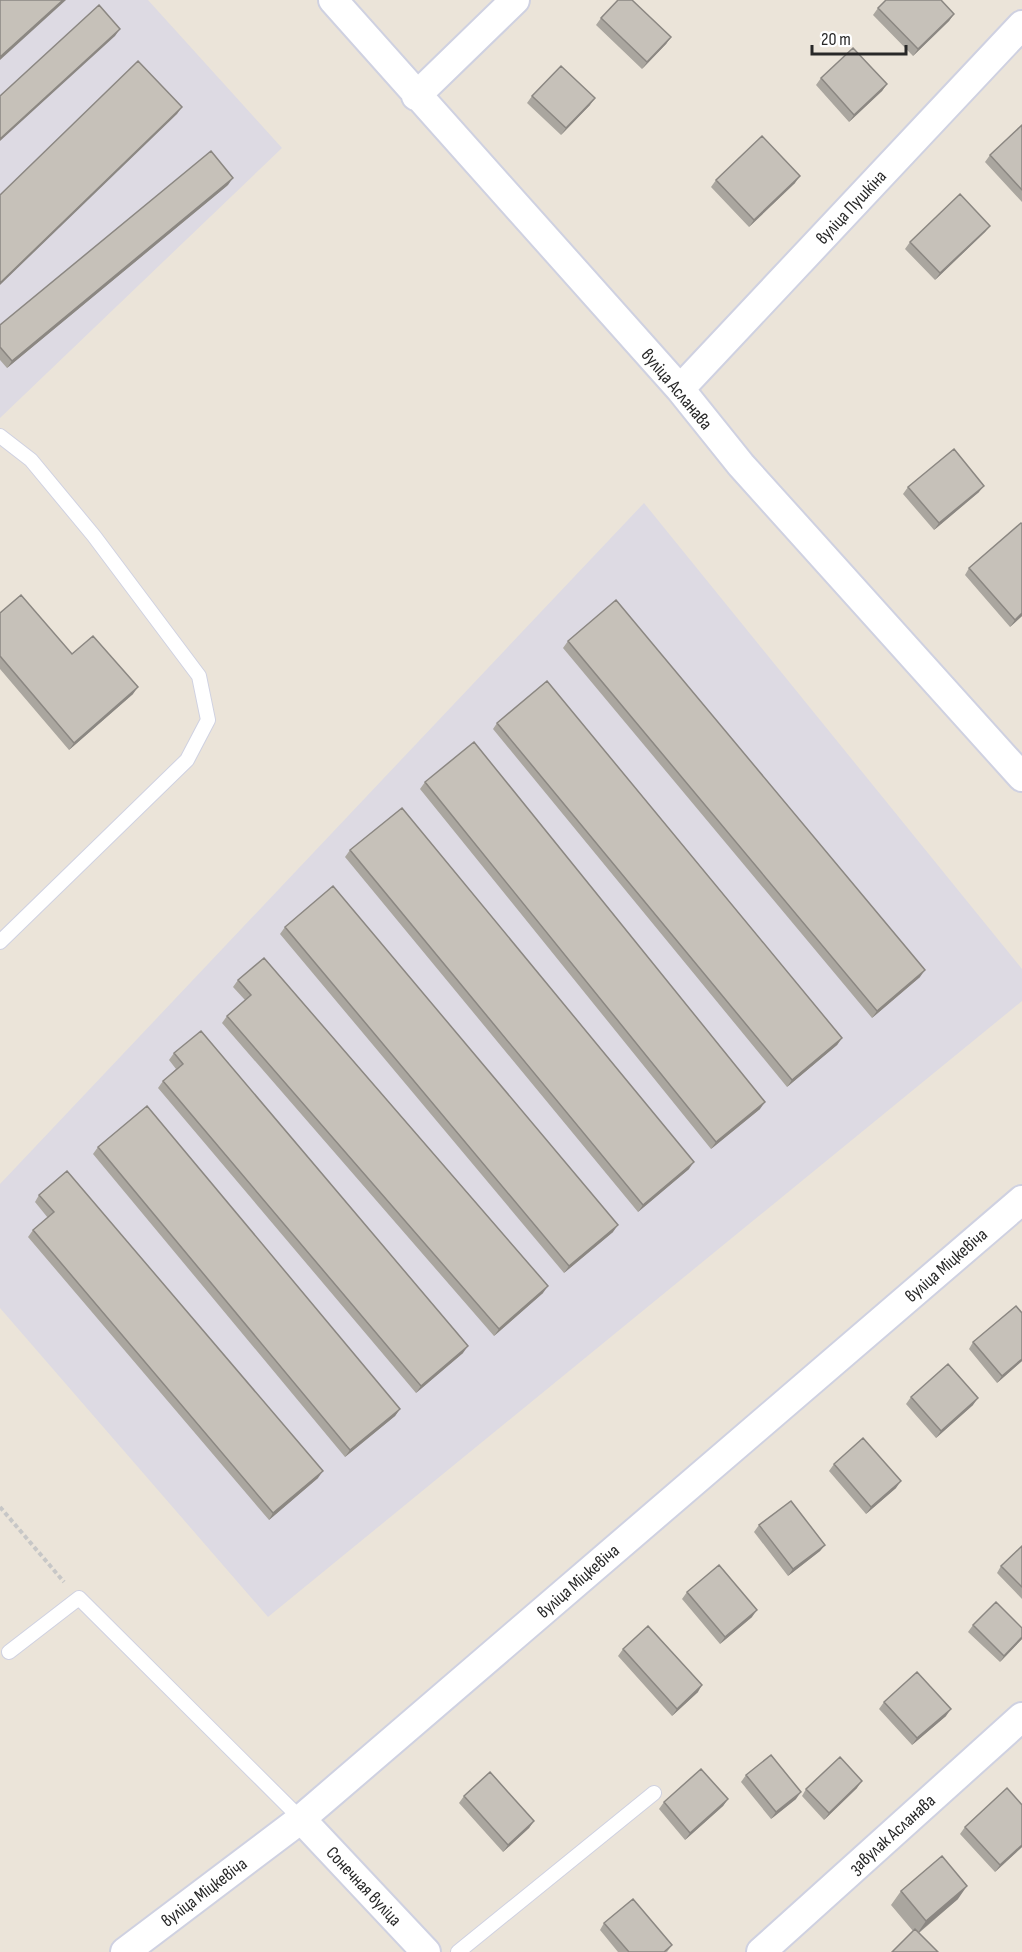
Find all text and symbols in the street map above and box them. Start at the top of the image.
scale bar [812,18,906,56]
text: 20 m [821,29,851,50]
street label: вуліца Пушкіна [812,166,891,249]
street label: вуліца Асланава [637,345,717,434]
street label: вуліца Міцкевіча [901,1224,992,1307]
street label: вуліца Міцкевіча [533,1540,624,1623]
street label: завулак Асланава [845,1790,940,1878]
street label: Сонечная вуліца [322,1842,406,1930]
street label: вуліца Міцкевіча [157,1853,251,1931]

